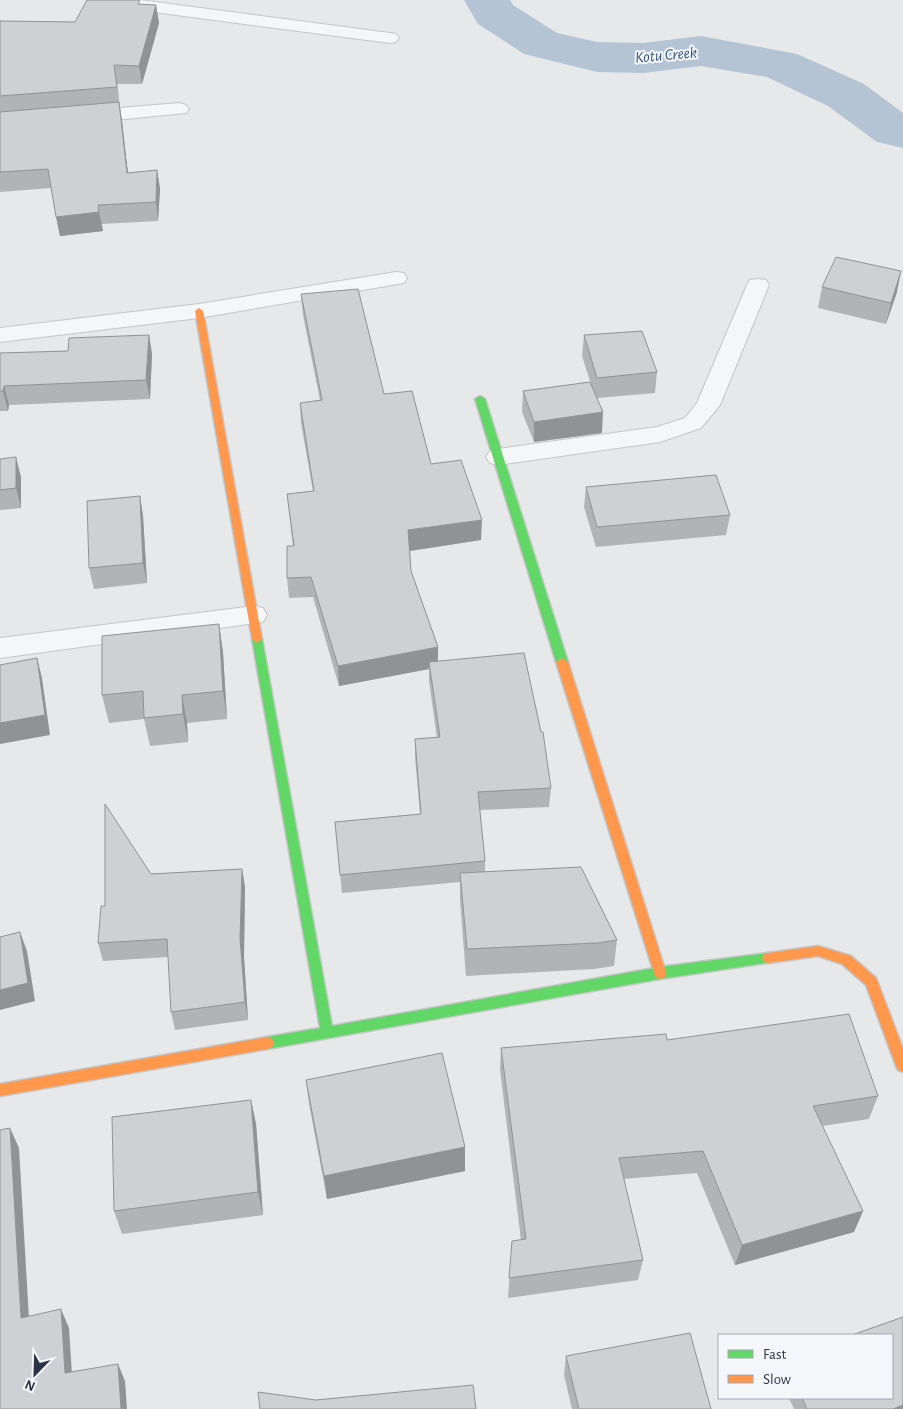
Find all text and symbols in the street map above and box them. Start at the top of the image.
water label: Kotu Creek [634,44,698,66]
legend [718,1334,893,1399]
text: Fast [763,1347,787,1362]
north arrow [10,1349,60,1399]
text: Slow [763,1372,791,1387]
text: N [23,1377,38,1393]

